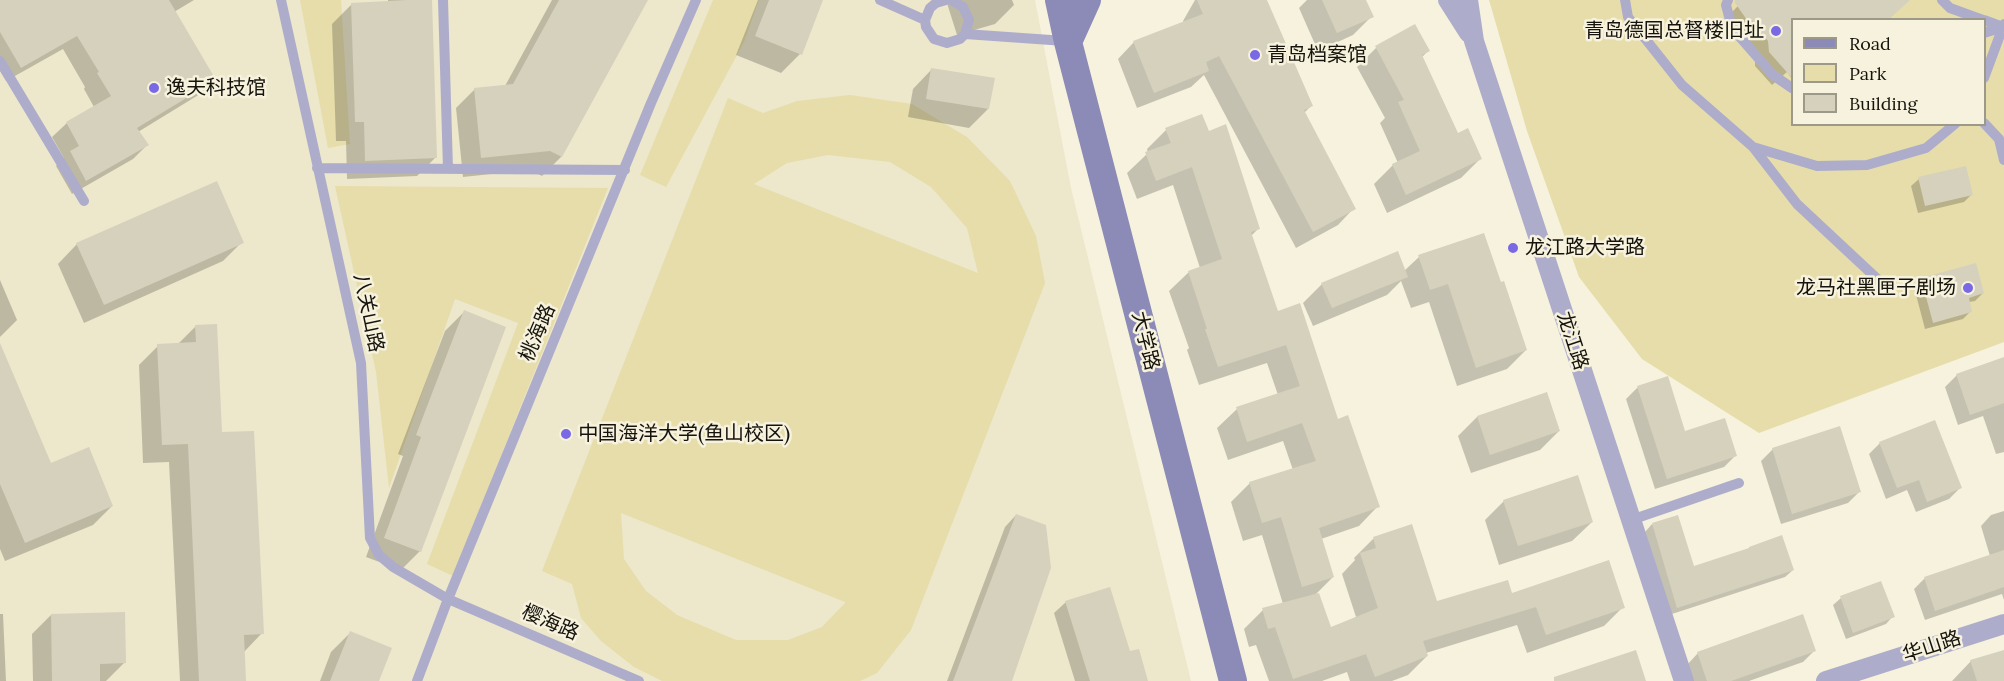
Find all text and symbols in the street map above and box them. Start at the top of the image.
legend [1791,18,1986,126]
place label: 青岛德国总督楼旧址 [1584,19,1764,43]
marker: 青岛德国总督楼旧址 [1769,24,1783,38]
text: Road [1849,32,1891,55]
place label: 青岛档案馆 [1267,43,1367,67]
marker: 青岛档案馆 [1248,48,1262,62]
text: Park [1849,62,1886,85]
place label: 逸夫科技馆 [166,76,266,100]
marker: 逸夫科技馆 [147,81,161,95]
text: Building [1849,92,1917,115]
place label: 龙江路大学路 [1525,236,1645,260]
marker: 龙江路大学路 [1506,241,1520,255]
street label: 八关山路 [348,271,388,355]
place label: 龙马社黑匣子剧场 [1796,276,1956,300]
marker: 龙马社黑匣子剧场 [1961,281,1975,295]
street label: 桃海路 [515,301,561,365]
street label: 大学路 [1126,309,1164,373]
street label: 龙江路 [1551,309,1593,373]
place label: 中国海洋大学(鱼山校区) [578,422,790,446]
marker: 中国海洋大学(鱼山校区) [559,427,573,441]
street label: 樱海路 [518,600,582,646]
street label: 华山路 [1900,626,1964,668]

